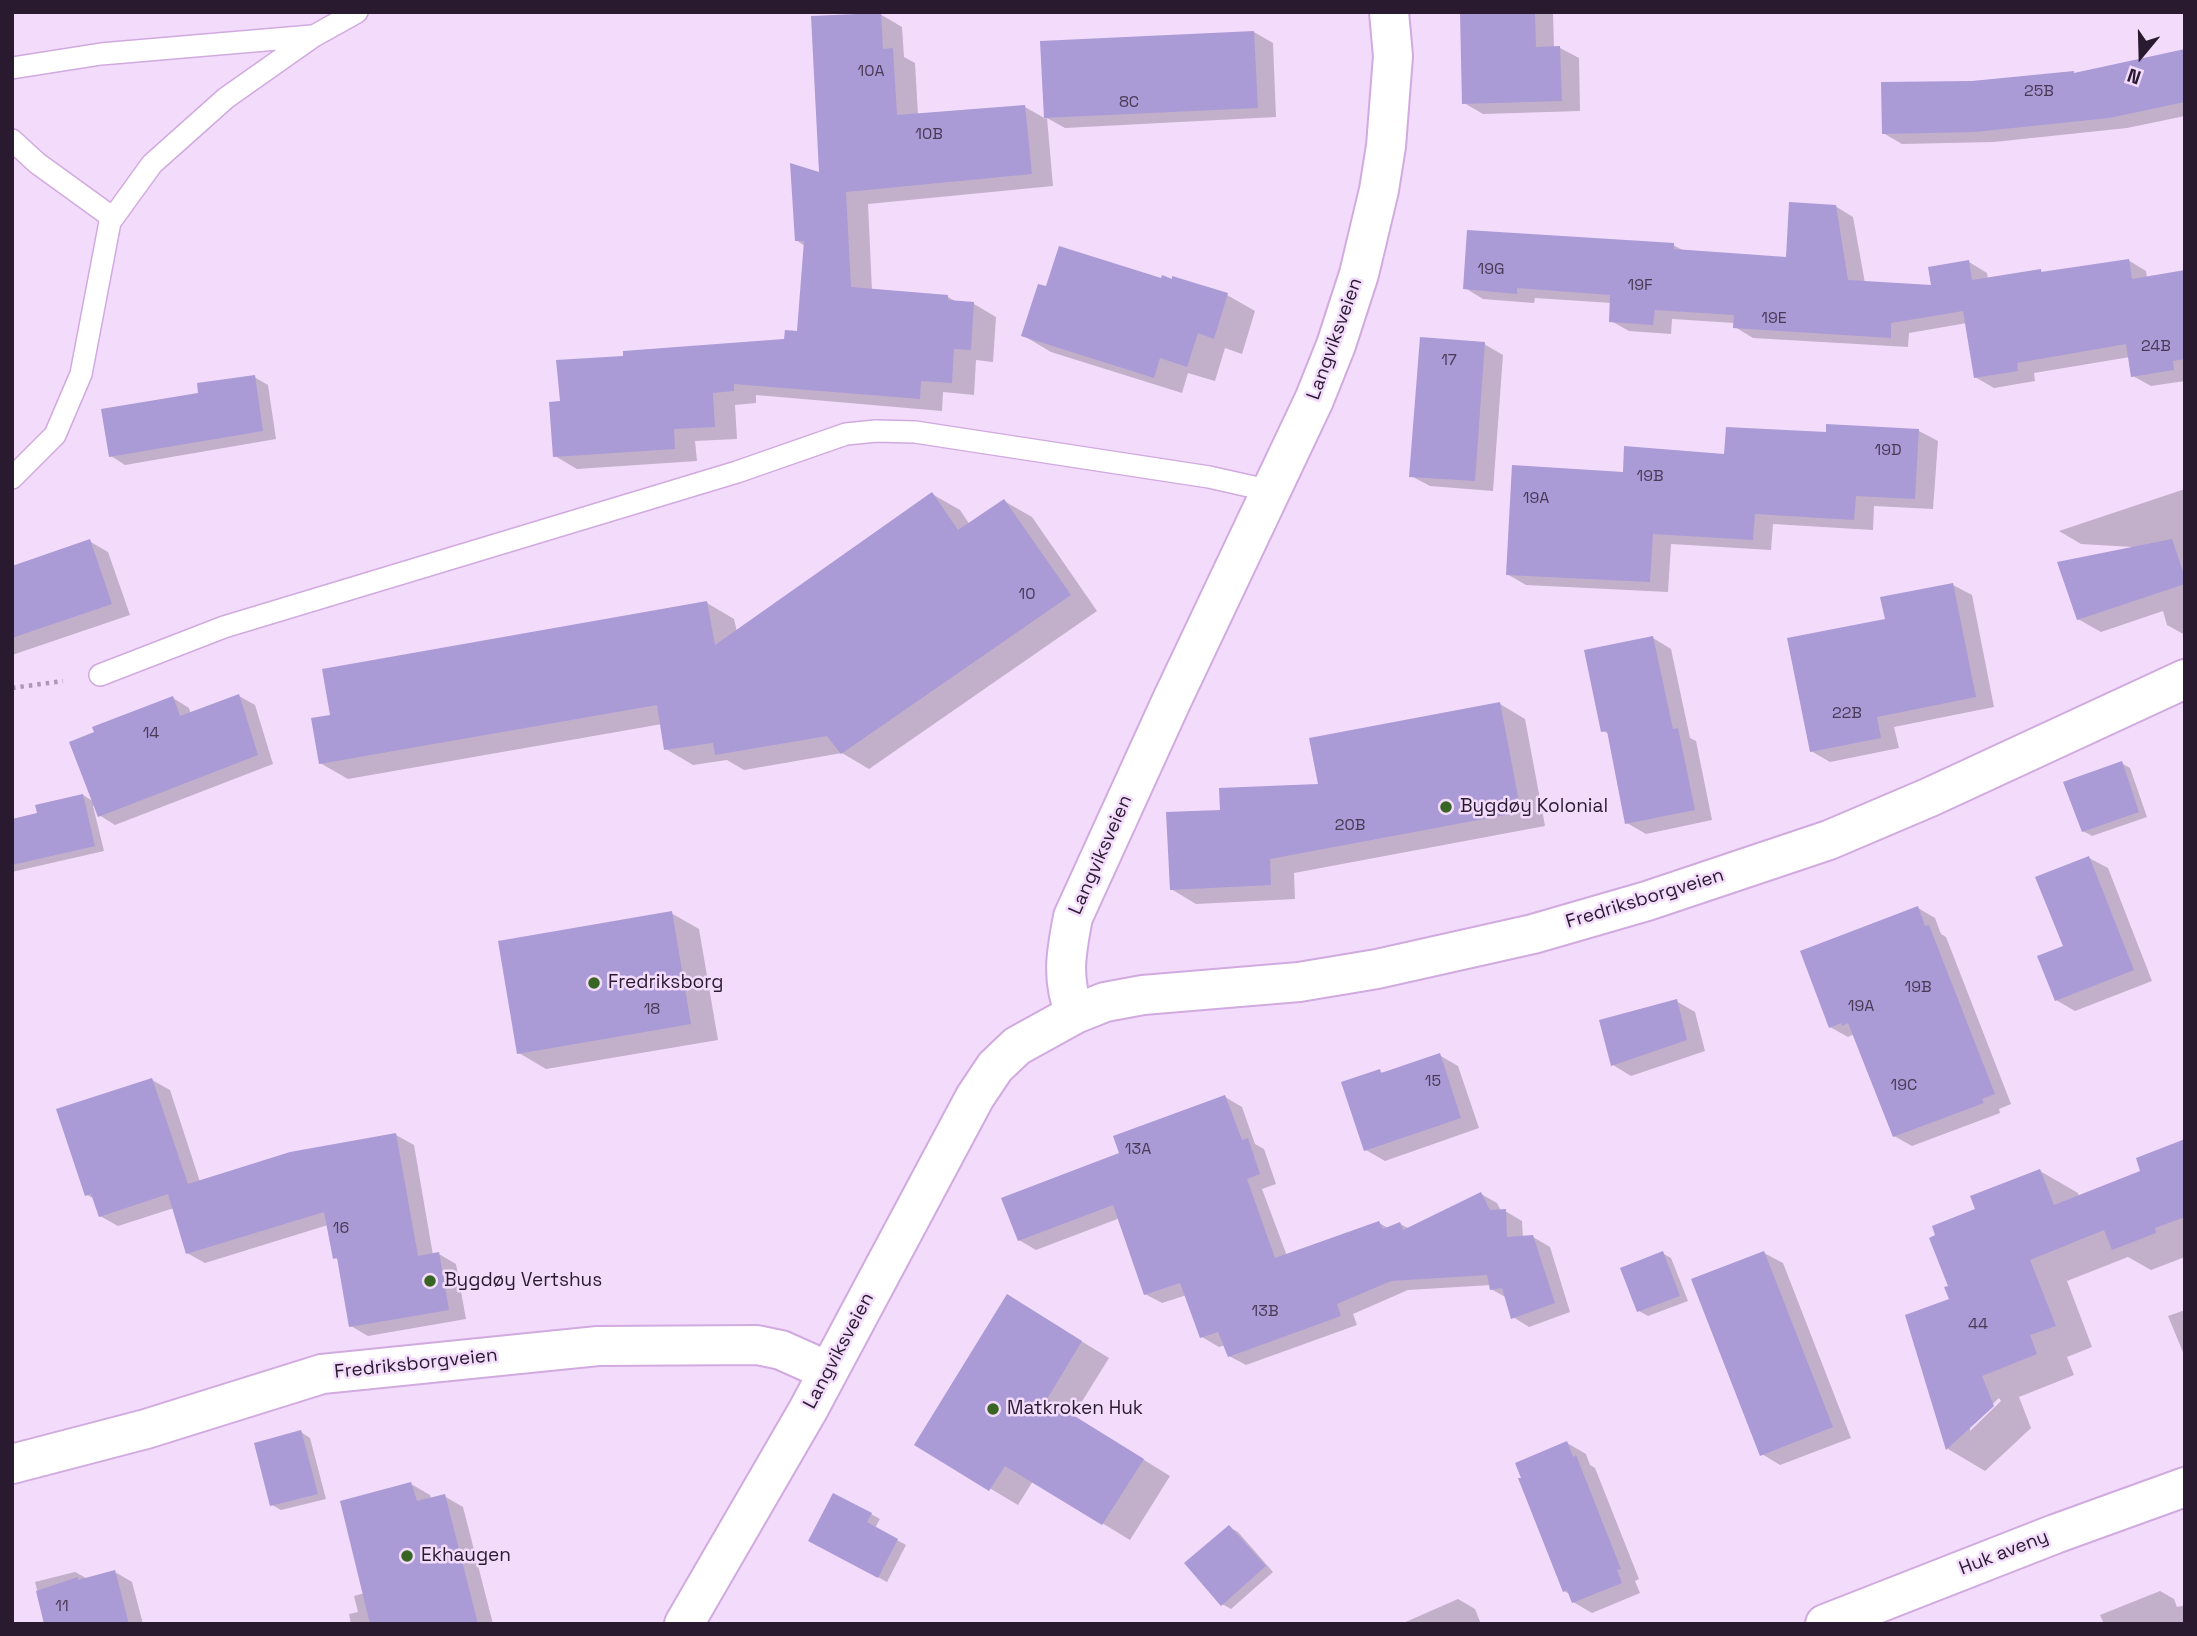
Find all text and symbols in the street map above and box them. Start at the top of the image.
north arrow [2106,21,2176,91]
house number: 10A [857,62,885,82]
text: N [2124,62,2144,90]
house number: 25B [2024,82,2054,102]
house number: 8C [1119,93,1139,113]
house number: 10B [915,125,943,145]
house number: 19G [1477,260,1505,280]
street label: Langviksveien [1302,275,1368,403]
house number: 19F [1627,276,1653,296]
house number: 19E [1761,309,1787,329]
house number: 24B [2141,337,2171,357]
house number: 17 [1441,351,1457,371]
house number: 19D [1874,441,1902,461]
house number: 19B [1636,467,1664,487]
house number: 19A [1523,489,1549,509]
house number: 10 [1019,585,1035,605]
house number: 22B [1832,704,1862,724]
house number: 14 [143,724,159,744]
street label: Langviksveien [1064,792,1138,918]
place label: Bygdøy Kolonial [1460,796,1608,818]
marker: Bygdøy Kolonial [1438,799,1454,815]
house number: 20B [1335,816,1365,836]
street label: Fredriksborgveien [1563,864,1727,934]
place label: Fredriksborg [608,972,723,994]
marker: Fredriksborg [586,975,602,991]
house number: 19B [1904,978,1932,998]
house number: 19A [1848,997,1874,1017]
house number: 18 [644,1000,660,1020]
house number: 15 [1425,1072,1441,1092]
house number: 19C [1891,1076,1917,1096]
house number: 13A [1125,1140,1151,1160]
house number: 16 [333,1219,349,1239]
place label: Bygdøy Vertshus [444,1270,602,1292]
marker: Bygdøy Vertshus [422,1273,438,1289]
street label: Langviksveien [799,1289,879,1413]
house number: 13B [1252,1302,1278,1322]
house number: 44 [1968,1315,1988,1335]
street label: Fredriksborgveien [333,1344,499,1384]
place label: Matkroken Huk [1007,1398,1143,1420]
marker: Matkroken Huk [985,1401,1001,1417]
street label: Huk aveny [1956,1526,2052,1580]
place label: Ekhaugen [421,1545,511,1567]
marker: Ekhaugen [399,1548,415,1564]
house number: 11 [55,1597,69,1617]

